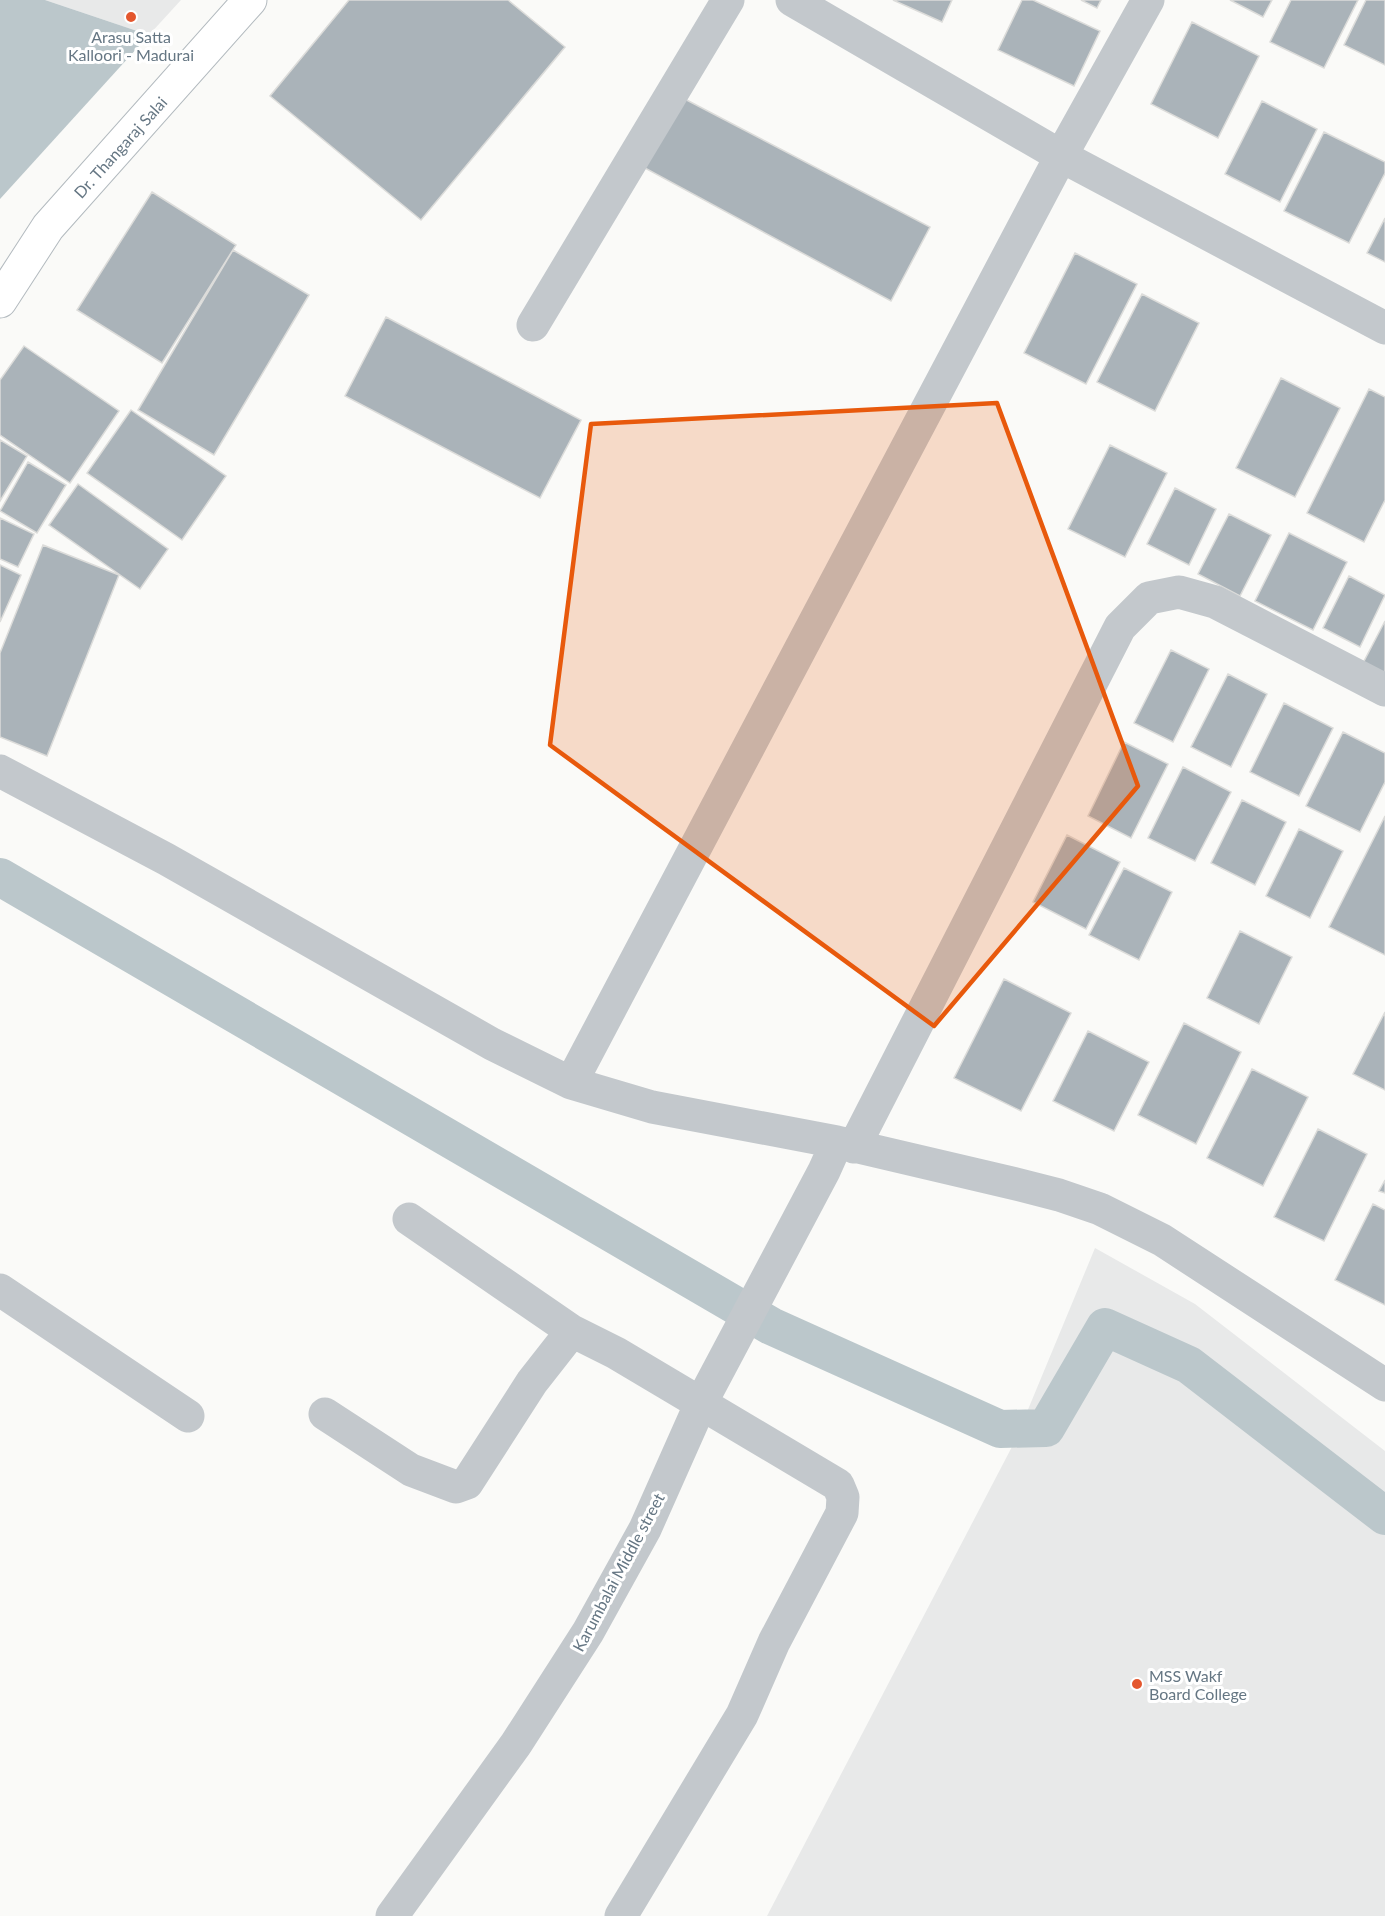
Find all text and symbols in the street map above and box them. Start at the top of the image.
marker: Arasu Satta Kalloori - Madurai [124,10,138,24]
place label: Arasu Satta Kalloori - Madurai [68,27,194,64]
street label: Dr. Thangaraj Salai [70,92,170,202]
street label: Karumbalai Middle street [568,1489,668,1654]
place label: MSS Wakf Board College [1149,1666,1247,1703]
marker: MSS Wakf Board College [1130,1677,1144,1691]

